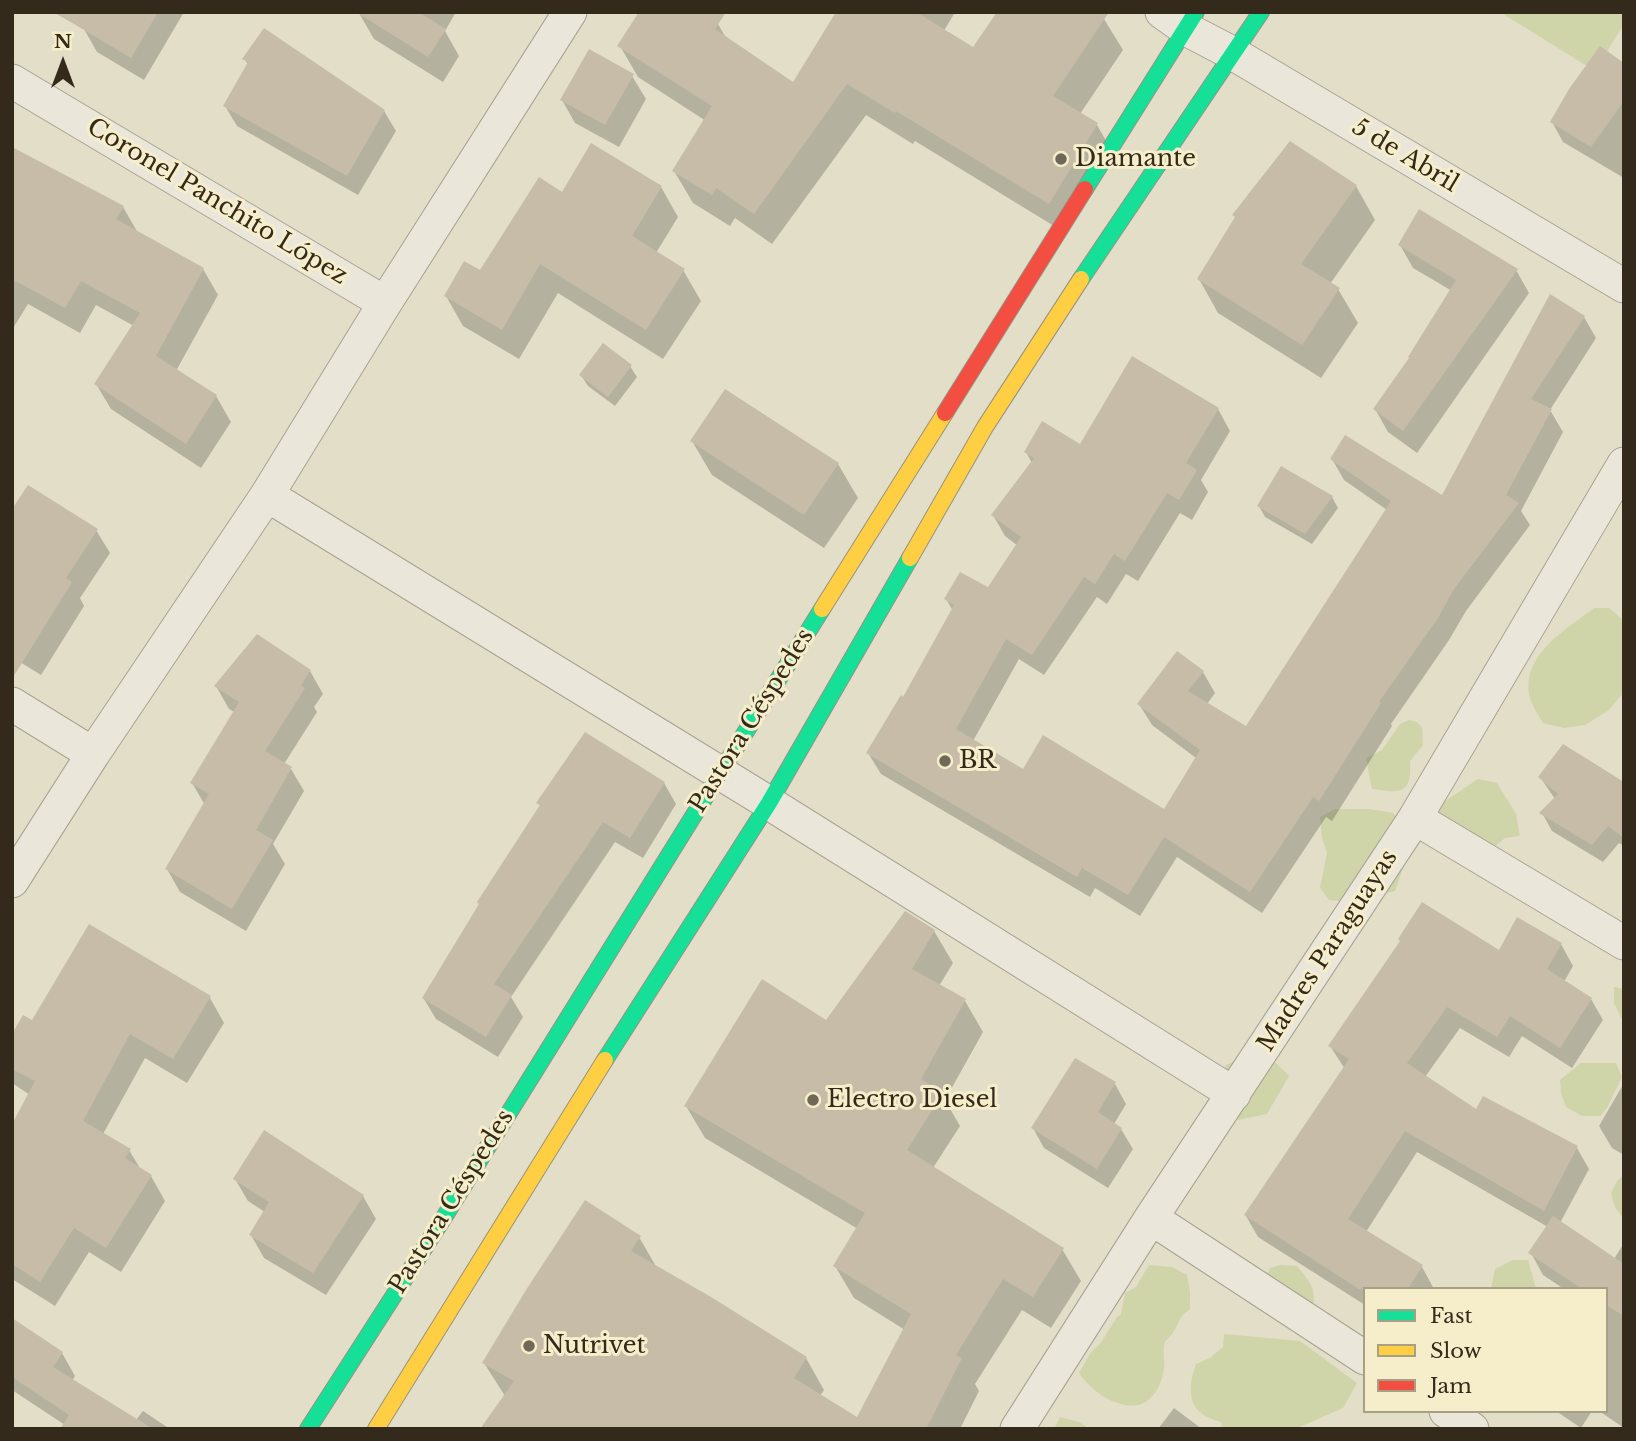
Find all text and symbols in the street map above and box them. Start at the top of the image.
north arrow [28,28,98,98]
text: N [54,30,72,53]
street label: Coronel Panchito López [82,113,352,291]
street label: 5 de Abril [1347,113,1463,199]
place label: Diamante [1075,145,1196,173]
marker: Diamante [1053,151,1069,167]
street label: Pastora Céspedes [684,624,820,818]
place label: BR [959,747,996,775]
marker: BR [937,753,953,769]
street label: Madres Paraguayas [1252,845,1404,1057]
place label: Electro Diesel [827,1086,997,1114]
marker: Electro Diesel [805,1092,821,1108]
street label: Pastora Céspedes [384,1105,520,1299]
legend [1363,1287,1608,1413]
text: Fast [1430,1303,1472,1329]
place label: Nutrivet [543,1332,646,1360]
marker: Nutrivet [521,1338,537,1354]
text: Slow [1430,1338,1482,1364]
text: Jam [1430,1373,1472,1399]

